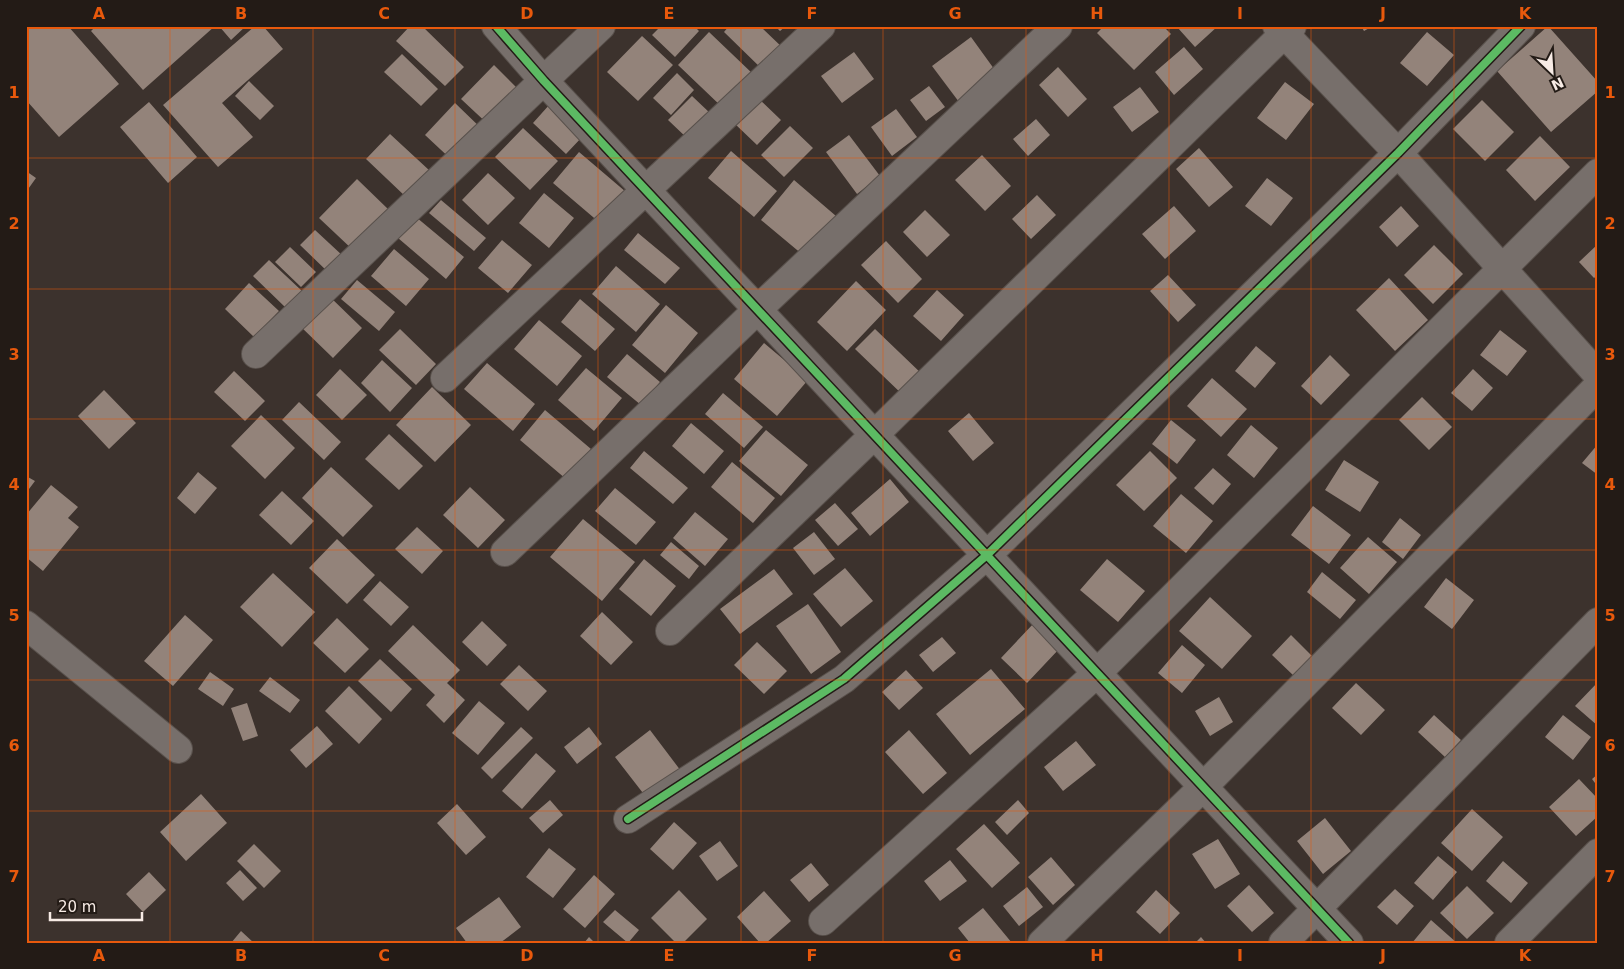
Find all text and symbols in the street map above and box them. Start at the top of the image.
text: A [93,4,106,23]
text: B [235,4,247,23]
text: C [378,4,390,23]
text: D [520,4,534,23]
text: E [664,4,674,23]
text: F [807,4,817,23]
text: G [948,4,962,23]
text: H [1090,4,1104,23]
text: I [1237,4,1243,23]
text: J [1379,4,1386,23]
text: K [1519,4,1532,23]
north arrow [1526,48,1576,98]
text: N [1549,74,1566,94]
text: 1 [8,83,20,102]
text: 1 [1604,83,1616,102]
text: 2 [8,214,20,233]
text: 2 [1604,214,1616,233]
text: 3 [8,345,20,364]
text: 3 [1604,345,1616,364]
text: 4 [8,475,20,494]
text: 4 [1604,475,1616,494]
text: 5 [8,606,20,625]
text: 5 [1604,606,1616,625]
text: 6 [8,736,20,755]
text: 6 [1604,736,1616,755]
text: 7 [8,867,20,886]
text: 7 [1604,867,1616,886]
scale bar [50,889,142,921]
text: 20 m [58,898,96,916]
text: A [93,946,106,965]
text: B [235,946,247,965]
text: C [378,946,390,965]
text: D [520,946,534,965]
text: E [664,946,674,965]
text: F [807,946,817,965]
text: G [948,946,962,965]
text: H [1090,946,1104,965]
text: I [1237,946,1243,965]
text: J [1379,946,1386,965]
text: K [1519,946,1532,965]

